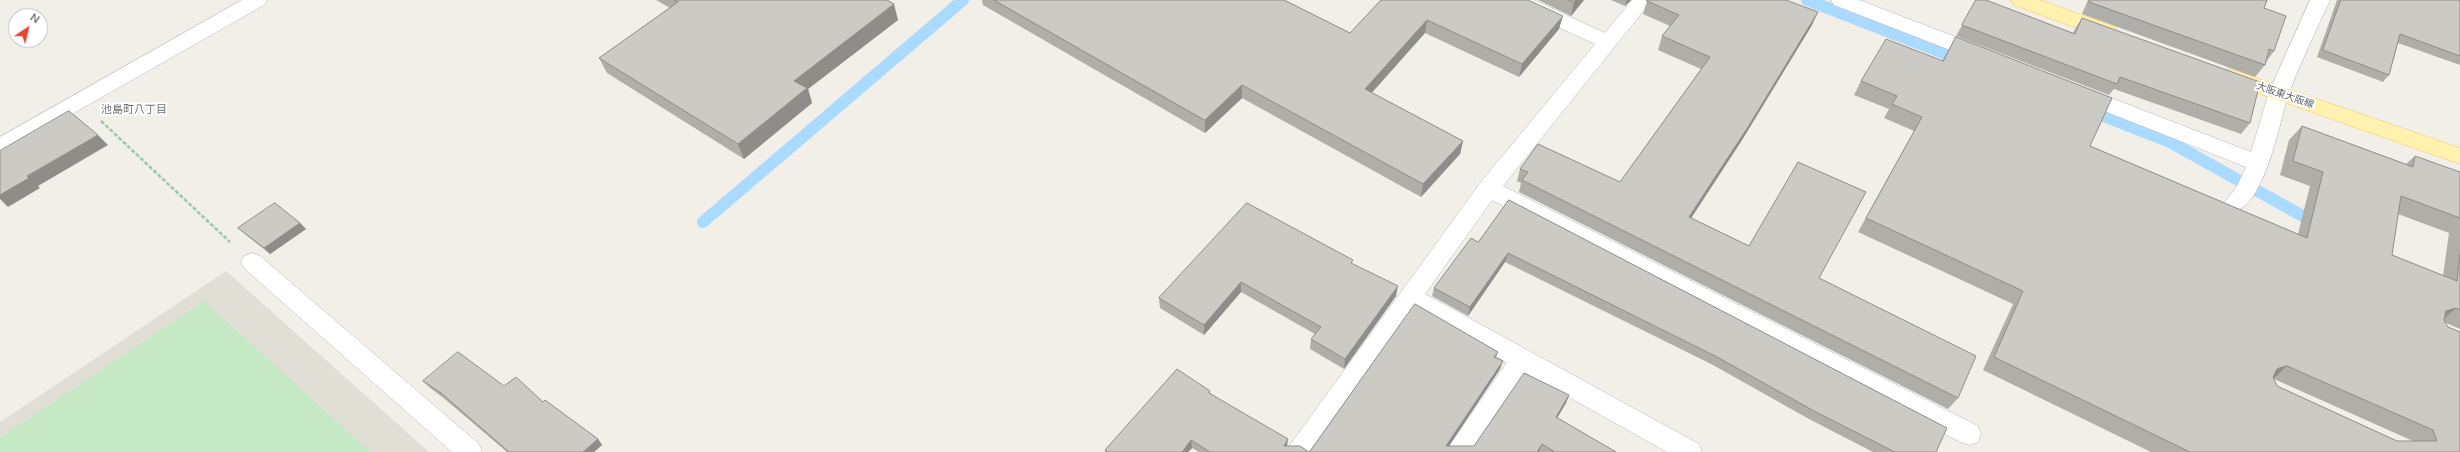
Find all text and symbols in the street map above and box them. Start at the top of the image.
north arrow [8,8,48,48]
text: N [27,10,42,27]
street label: 大阪東大阪線 [2255,81,2315,111]
district label: 池島町八丁目 [101,103,167,117]

